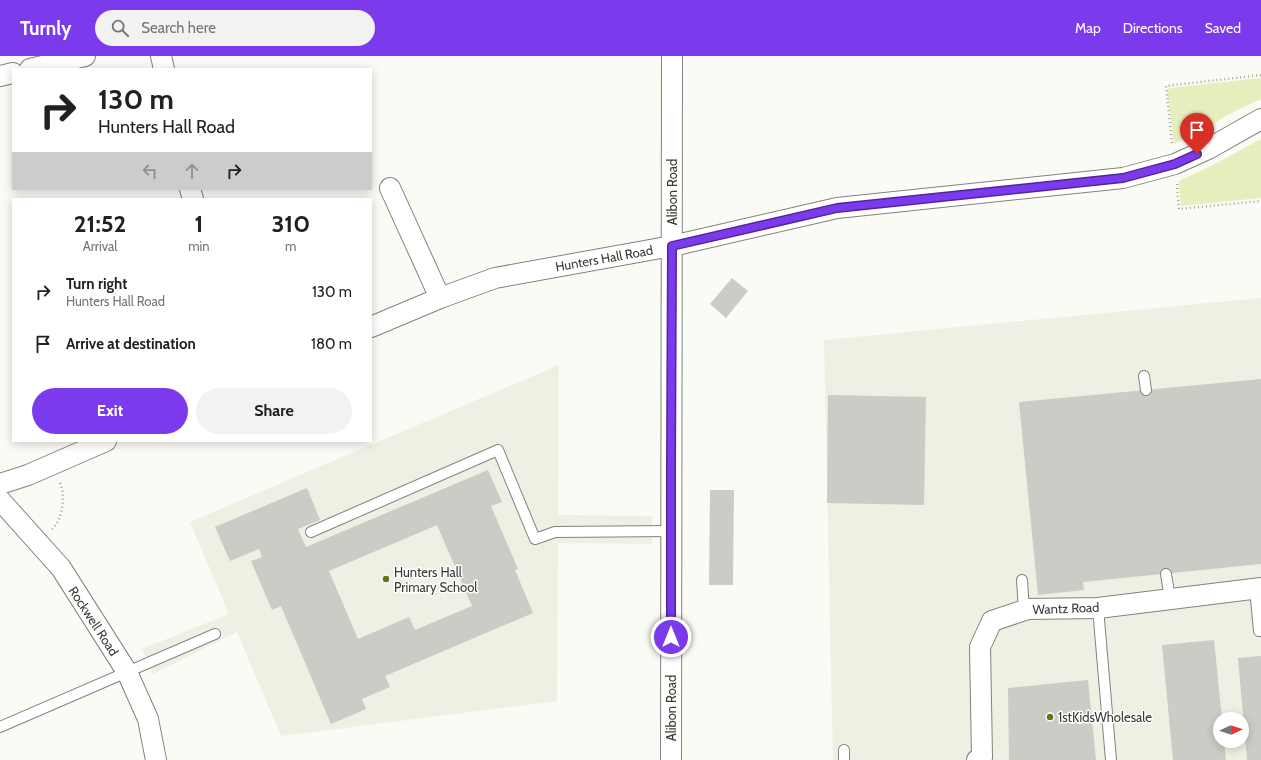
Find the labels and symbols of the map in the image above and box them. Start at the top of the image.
pin [1180,113,1214,154]
street label: Alibon Road [664,159,680,225]
street label: Hunters Hall Road [554,242,654,274]
place label: Hunters Hall Primary School [394,564,477,595]
marker: Hunters Hall Primary School [381,574,391,584]
street label: Rockwell Road [66,583,122,659]
street label: Wantz Road [1032,599,1100,617]
position arrow [650,616,692,658]
street label: Alibon Road [663,675,679,741]
place label: 1stKidsWholesale [1058,709,1152,725]
marker: 1stKidsWholesale [1045,712,1055,722]
north arrow [1213,712,1249,748]

